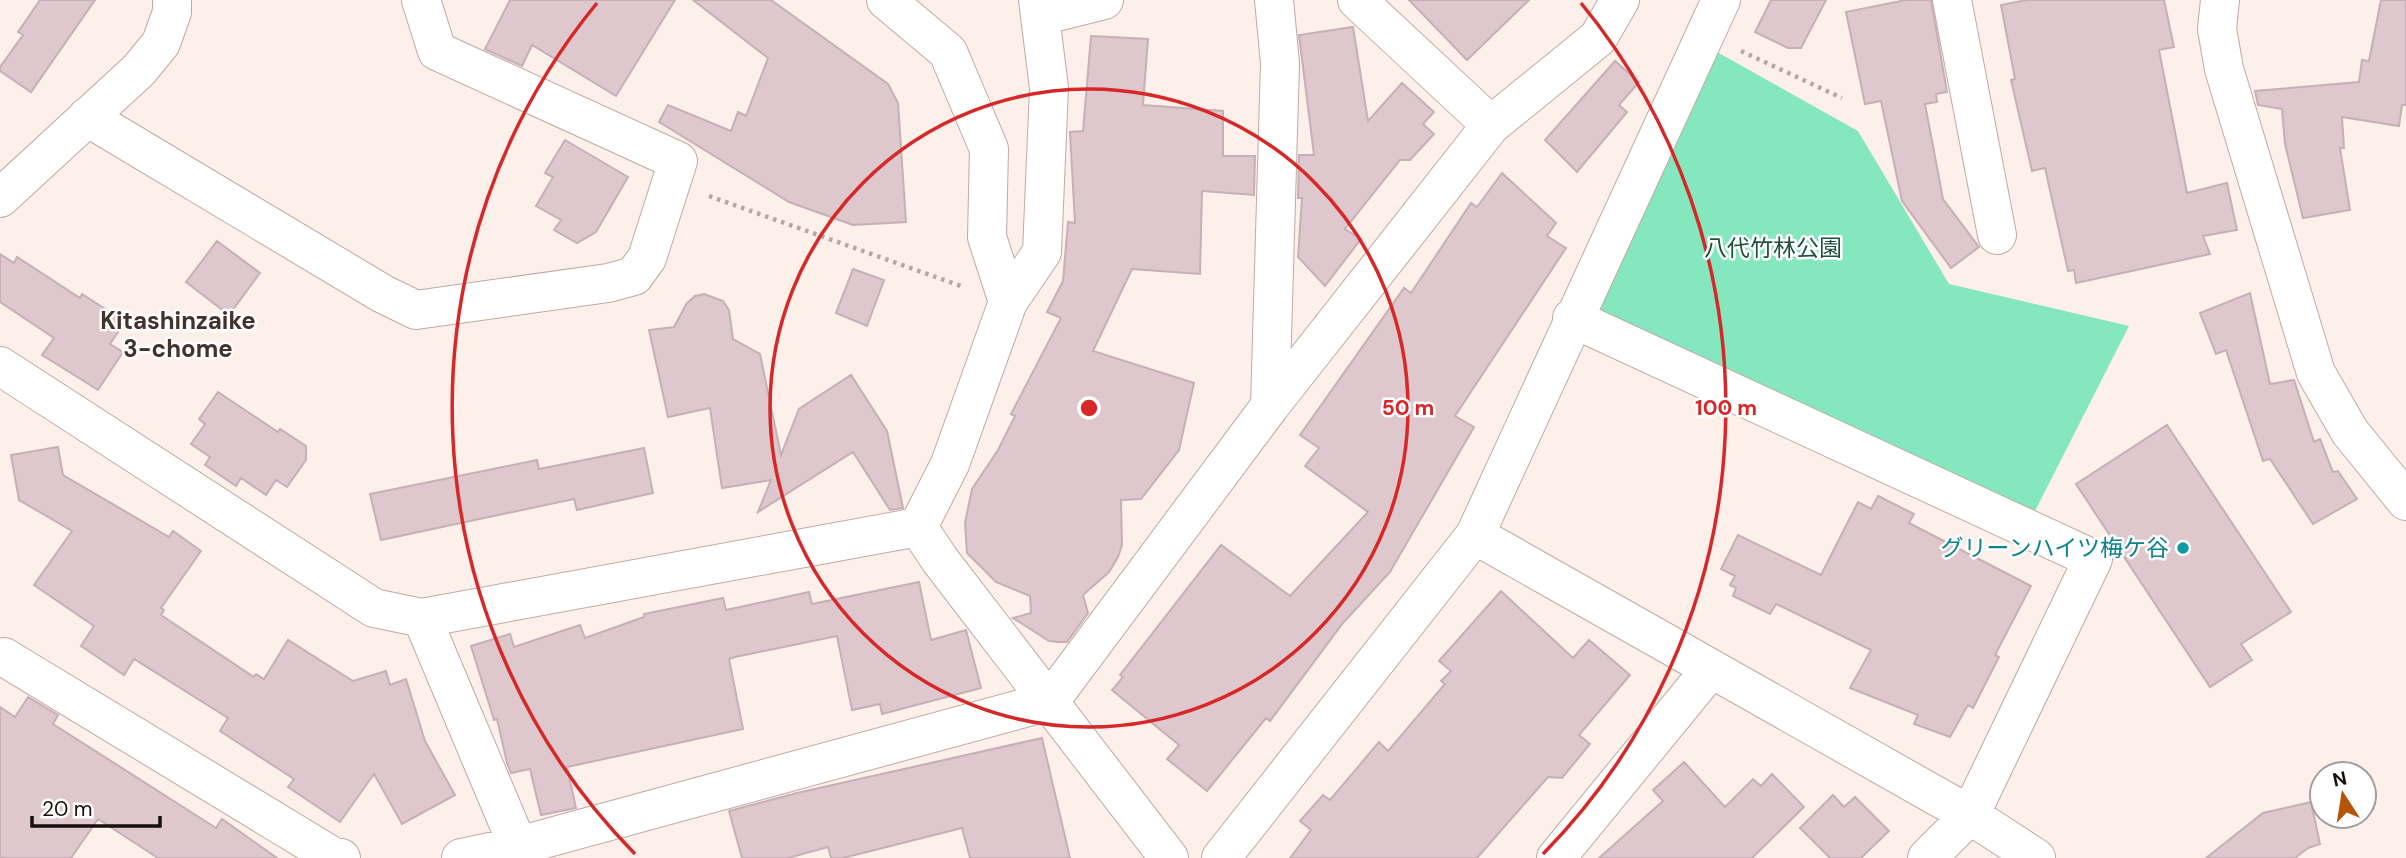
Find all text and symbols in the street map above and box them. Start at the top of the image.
park label: 八代竹林公園 [1704,233,1842,263]
district label: Kitashinzaike 3-chome [100,305,256,364]
text: 50 m [1382,394,1434,422]
text: 100 m [1695,394,1757,422]
centre of rings [1077,396,1101,420]
place label: グリーンハイツ梅ケ谷 [1941,533,2169,563]
marker: グリーンハイツ梅ケ谷 [2175,540,2191,556]
north arrow [2308,760,2378,830]
text: N [2330,765,2349,793]
scale bar [32,784,159,828]
text: 20 m [42,795,93,823]

